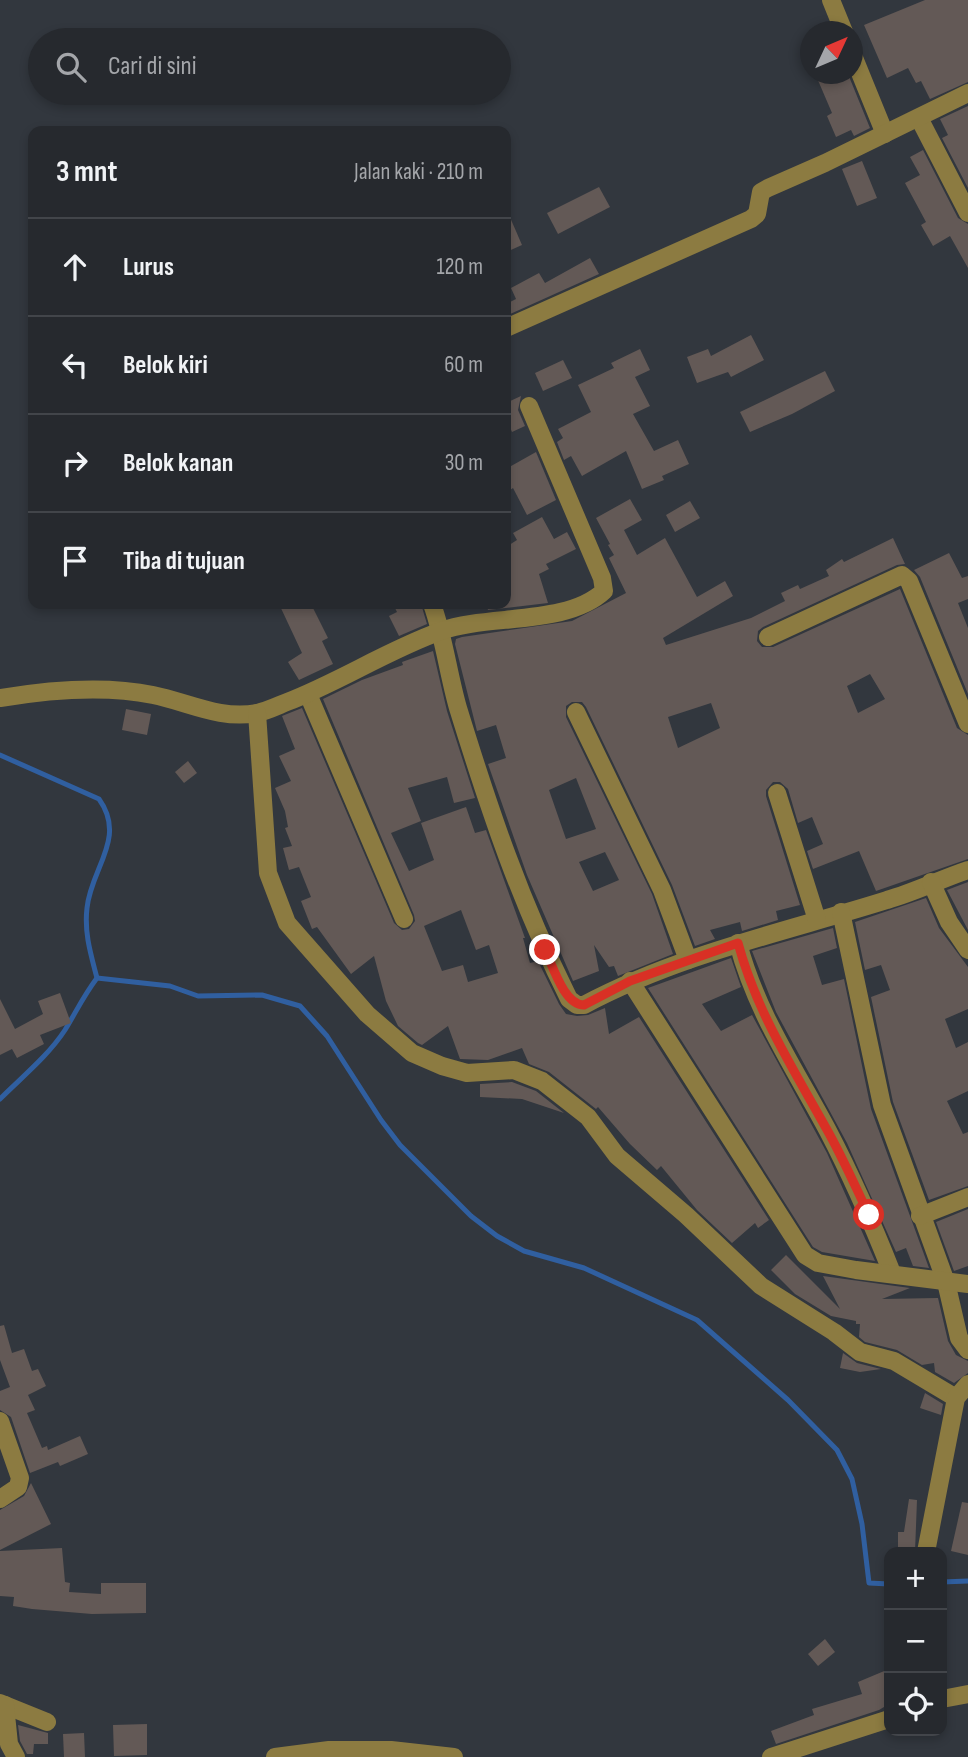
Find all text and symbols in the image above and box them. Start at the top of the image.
north arrow [800,21,863,84]
search box [28,28,511,105]
icon: search [52,48,90,86]
text: Cari di sini [108,51,197,82]
text: 3 mnt [56,154,117,190]
text: Jalan kaki · 210 m [354,158,483,186]
icon: ahead [56,248,94,286]
text: Lurus [123,252,174,283]
text: 120 m [437,253,483,281]
icon: left [56,346,94,384]
text: Belok kiri [123,350,208,381]
text: 60 m [444,351,483,379]
icon: right [56,444,94,482]
text: Belok kanan [123,448,233,479]
text: 30 m [445,449,483,477]
icon: arrive [56,542,94,580]
text: Tiba di tujuan [123,546,245,577]
route end [529,934,560,965]
route start [853,1199,884,1230]
map controls [884,1547,947,1736]
button: + [884,1547,947,1610]
button: − [884,1610,947,1673]
button: locate [884,1673,947,1736]

